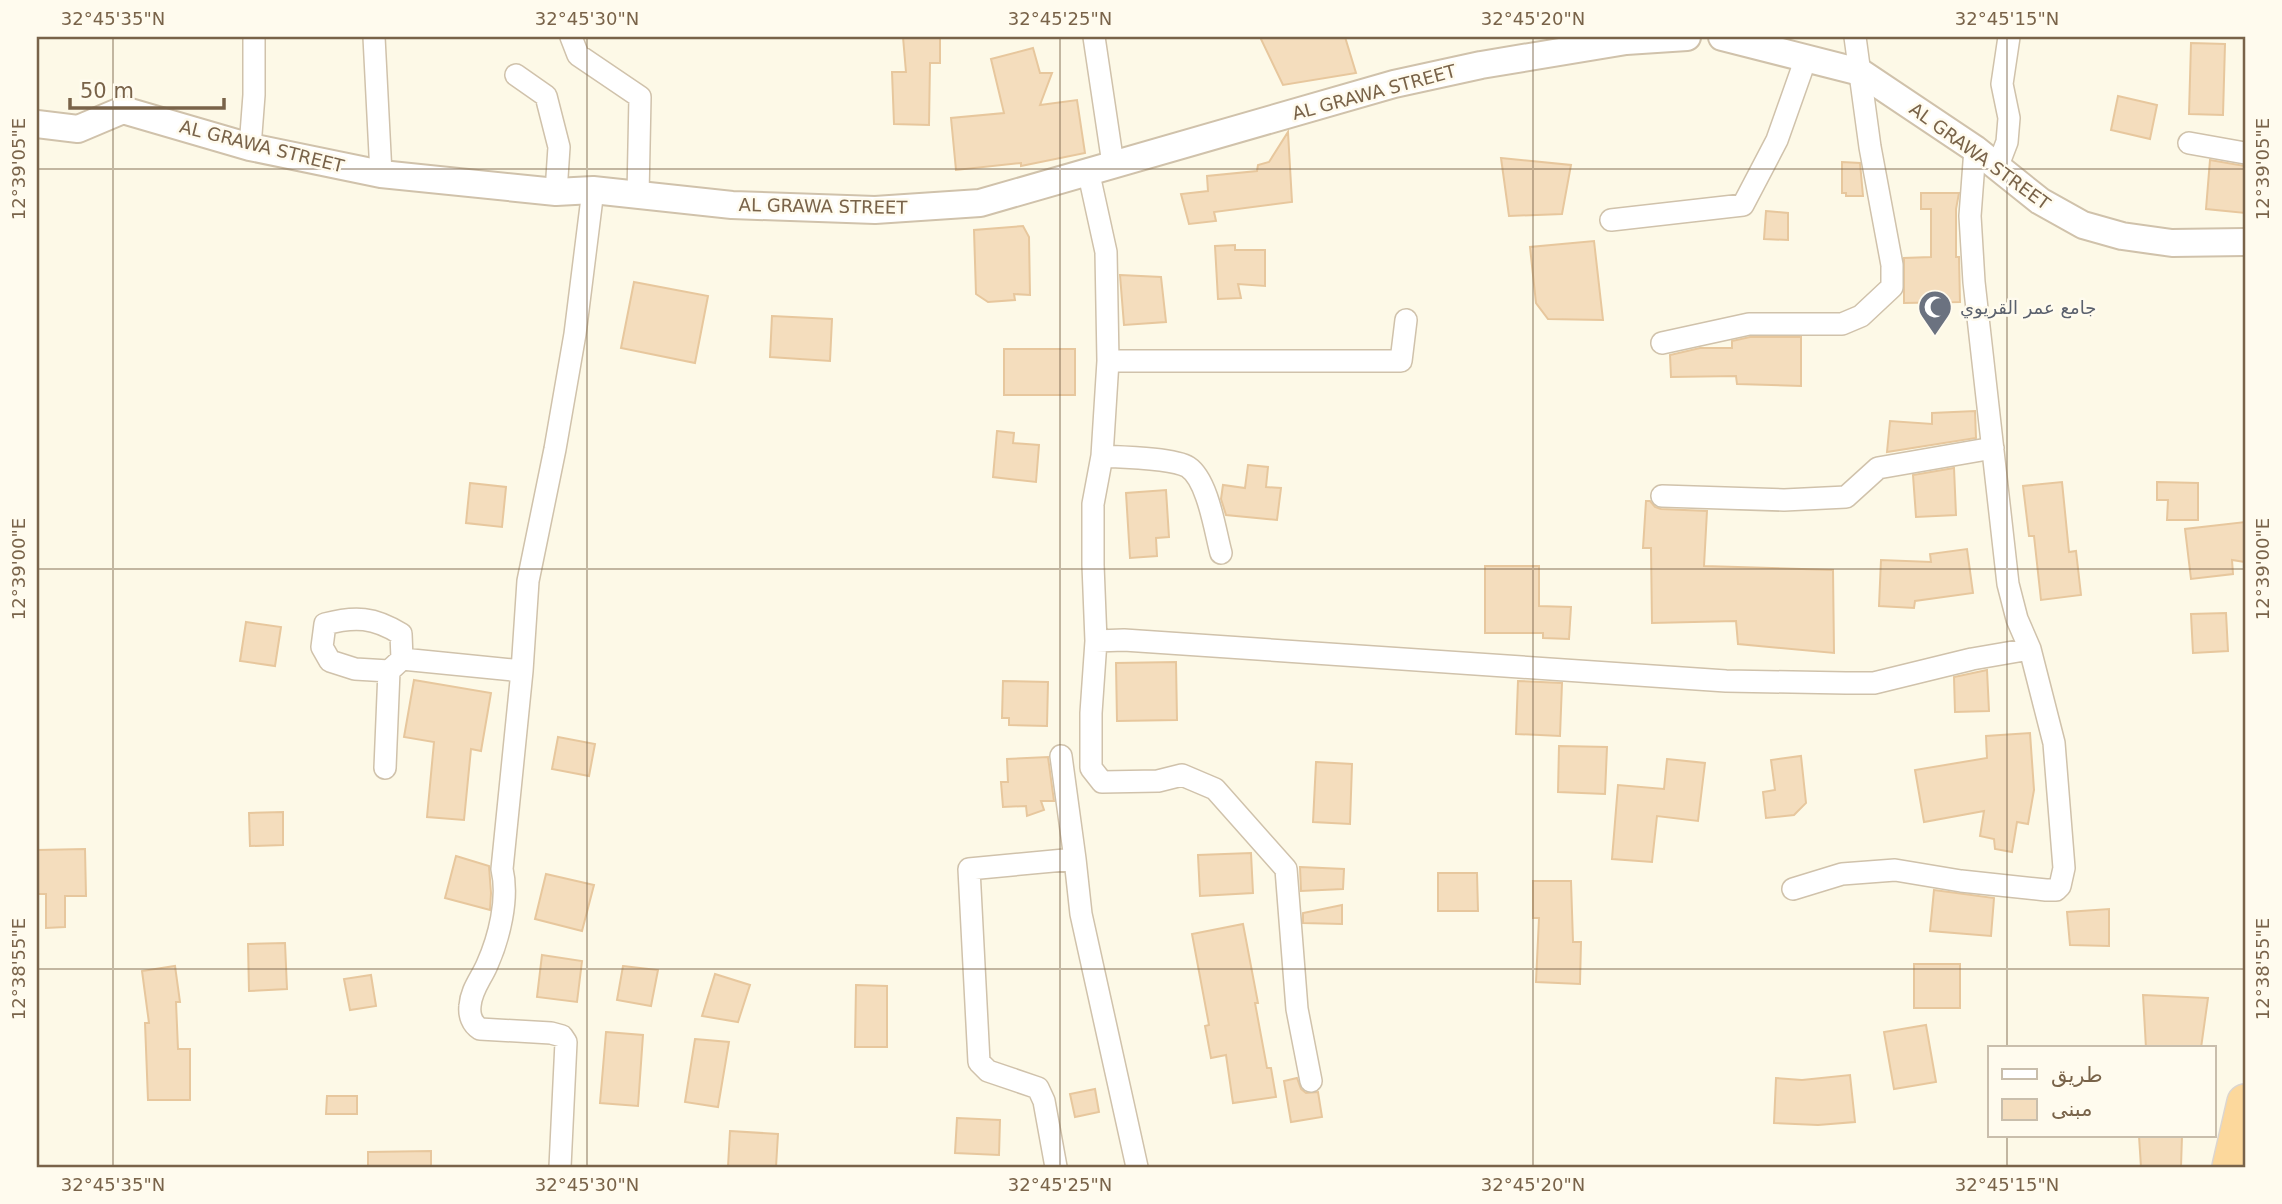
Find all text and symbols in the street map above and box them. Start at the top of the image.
text: 32°45'35"N [61,8,165,29]
text: 32°45'30"N [535,8,639,29]
text: 32°45'25"N [1008,8,1112,29]
text: 32°45'20"N [1481,8,1585,29]
text: 32°45'15"N [1955,8,2059,29]
street label: AL GRAWA STREET [1290,60,1459,124]
scale bar [70,66,224,110]
text: 50 m [80,79,134,103]
street label: AL GRAWA STREET [1906,98,2055,215]
street label: AL GRAWA STREET [178,115,347,177]
text: 12°39'05"E [8,118,29,220]
text: 12°39'05"E [2252,118,2273,220]
street label: AL GRAWA STREET [739,194,908,218]
mosque icon: جامع عمر القريوي [1916,288,1954,337]
place label: جامع عمر القريوي [1960,297,2096,319]
text: 12°39'00"E [8,518,29,620]
text: 12°39'00"E [2252,518,2273,620]
text: 12°38'55"E [8,918,29,1020]
text: 12°38'55"E [2252,918,2273,1020]
legend [1988,1046,2216,1138]
text: طريق [2051,1063,2103,1087]
text: مبنى [2051,1097,2092,1121]
text: 32°45'35"N [61,1174,165,1195]
text: 32°45'30"N [535,1174,639,1195]
text: 32°45'25"N [1008,1174,1112,1195]
text: 32°45'20"N [1481,1174,1585,1195]
text: 32°45'15"N [1955,1174,2059,1195]

